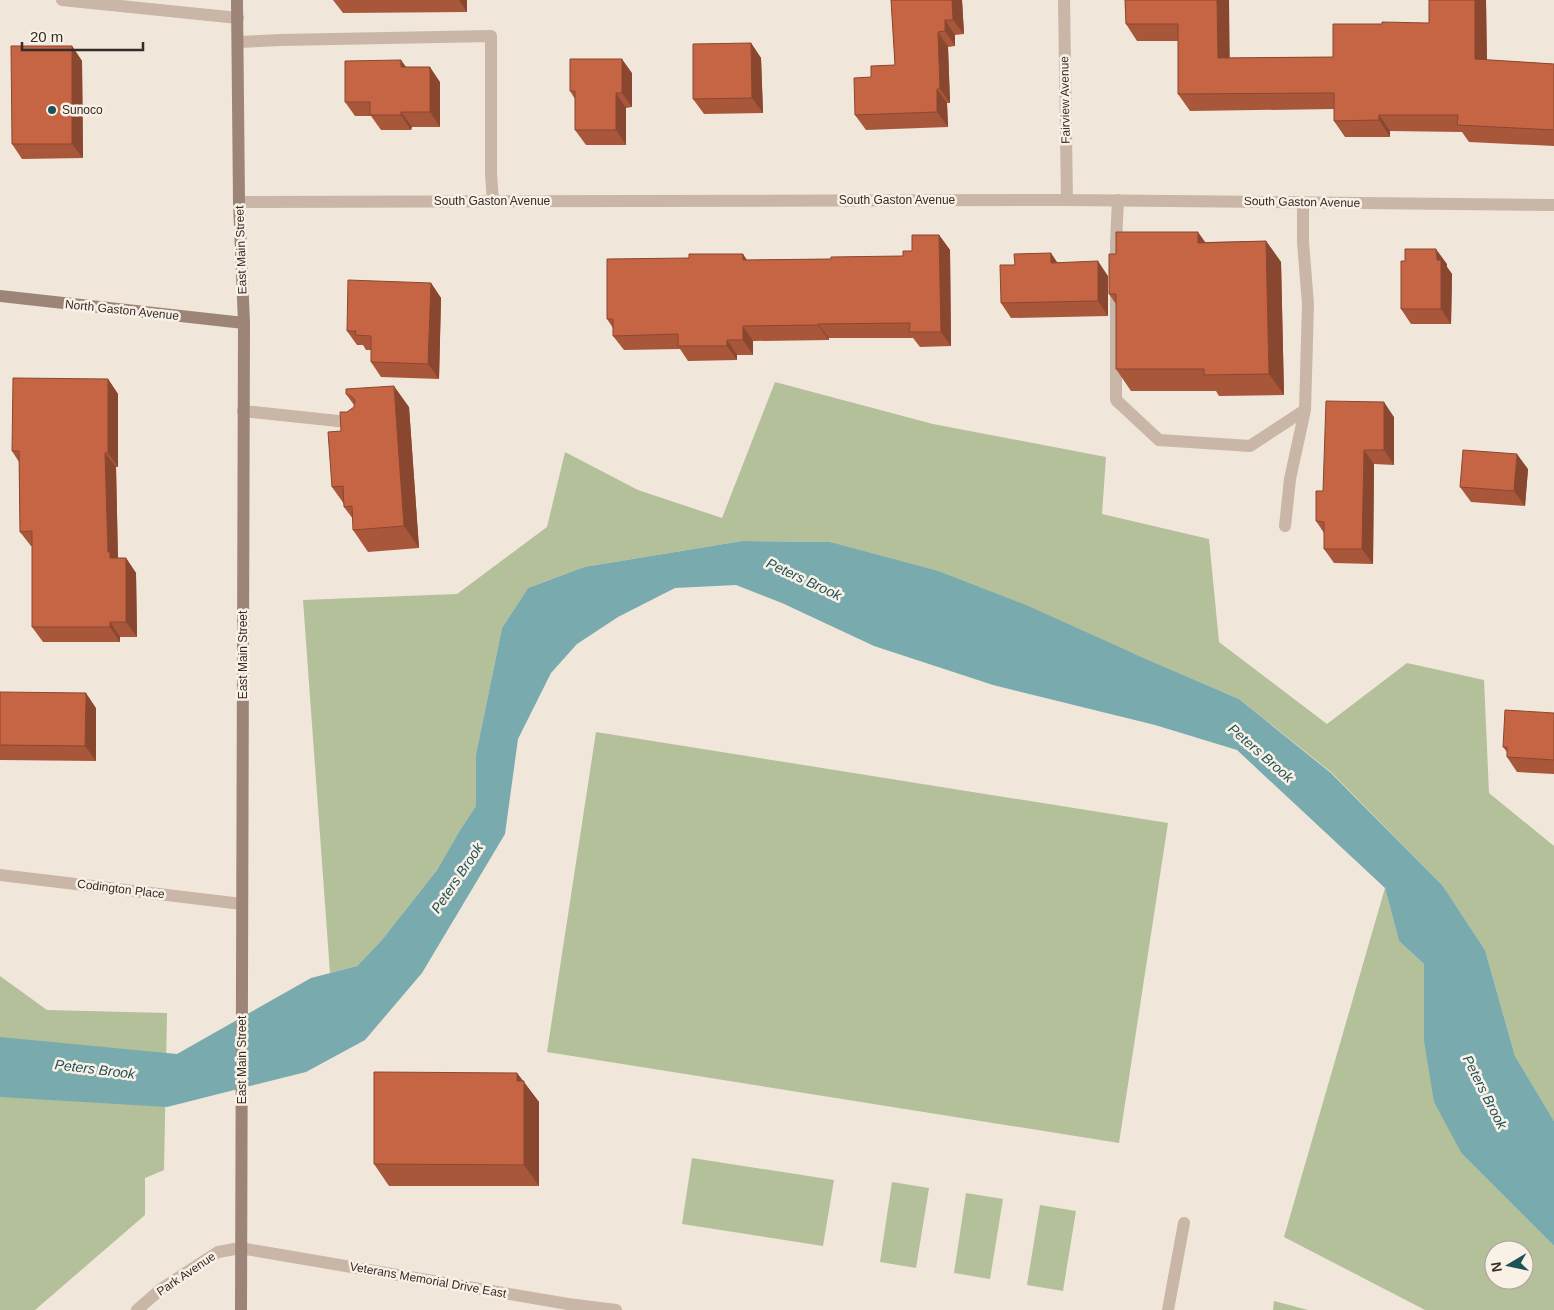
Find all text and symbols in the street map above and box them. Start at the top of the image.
scale bar [22,20,144,52]
text: 20 m [30,28,63,45]
street label: Fairview Avenue [1057,56,1073,144]
place label: Sunoco [62,103,103,117]
marker: Sunoco [46,104,58,116]
street label: South Gaston Avenue [839,193,956,207]
street label: South Gaston Avenue [434,194,551,208]
street label: South Gaston Avenue [1244,194,1361,210]
street label: East Main Street [232,205,250,295]
street label: North Gaston Avenue [64,297,180,323]
water label: Peters Brook [764,555,845,604]
street label: East Main Street [236,610,250,699]
water label: Peters Brook [1225,720,1298,786]
water label: Peters Brook [428,839,487,916]
street label: Codington Place [76,877,166,901]
street label: East Main Street [235,1015,249,1104]
water label: Peters Brook [1459,1052,1511,1133]
water label: Peters Brook [54,1056,137,1082]
north arrow [1484,1240,1534,1290]
street label: Park Avenue [154,1249,218,1299]
street label: Veterans Memorial Drive East [349,1259,508,1301]
text: N [1487,1261,1505,1273]

